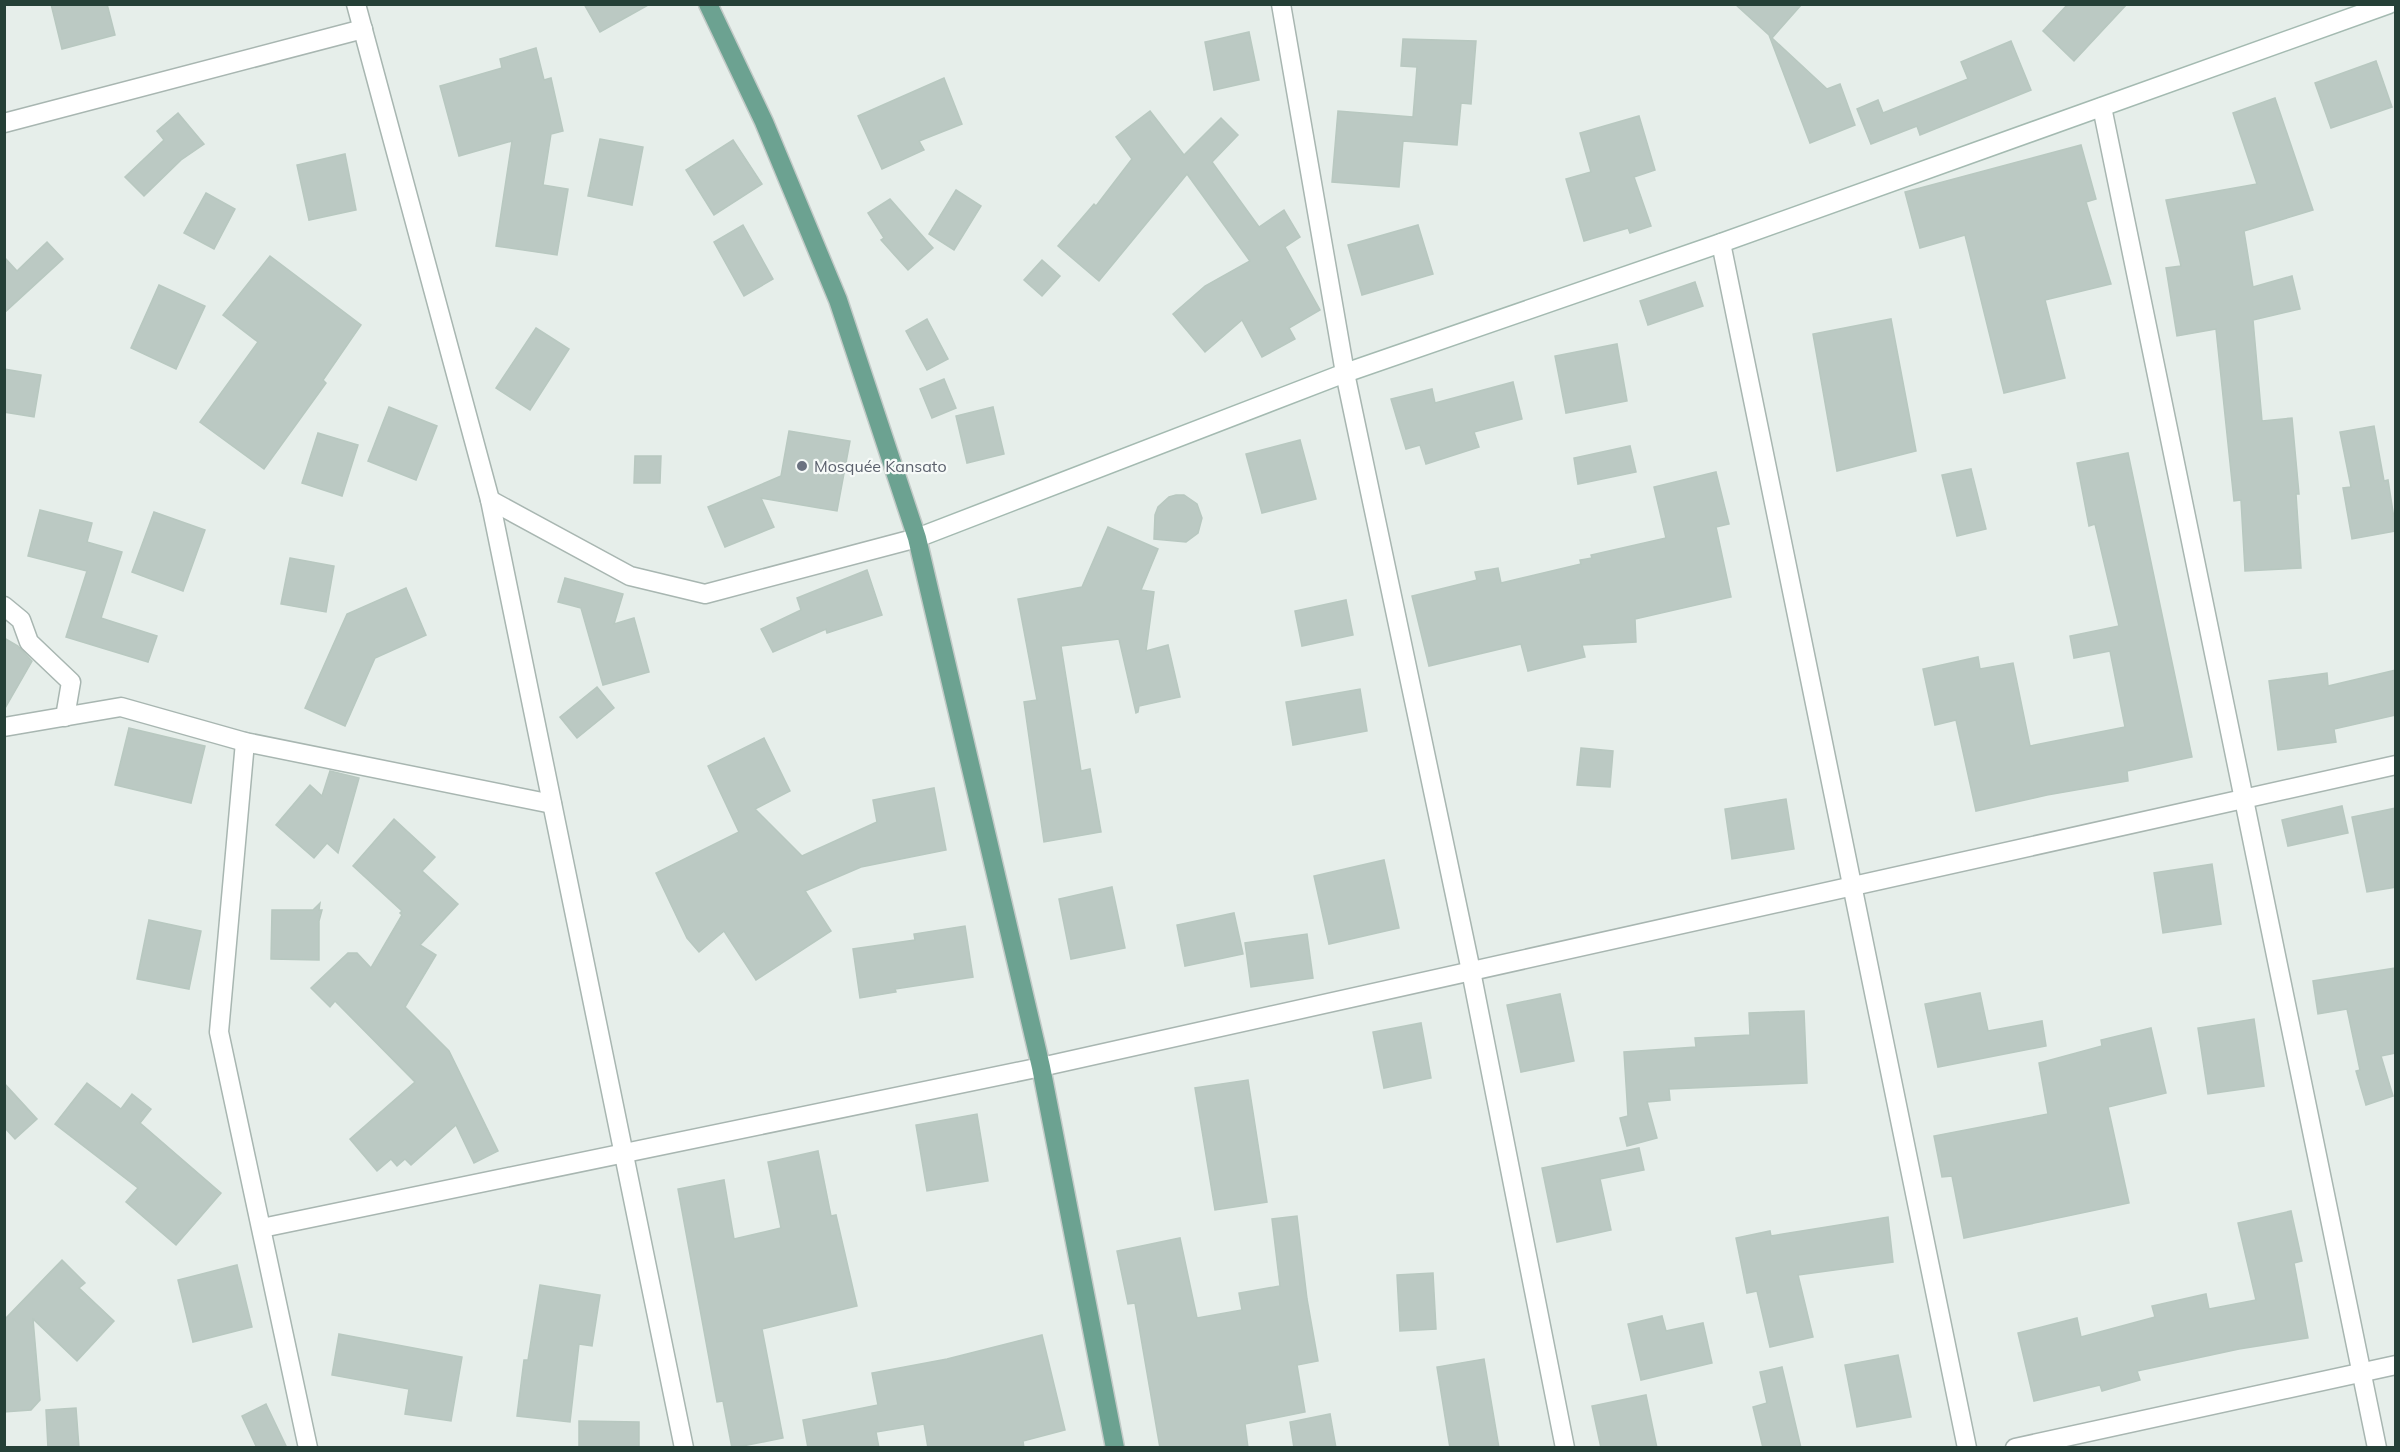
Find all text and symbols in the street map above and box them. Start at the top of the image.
place label: Mosquée Kansato [814,456,947,476]
marker: Mosquée Kansato [795,459,809,473]

